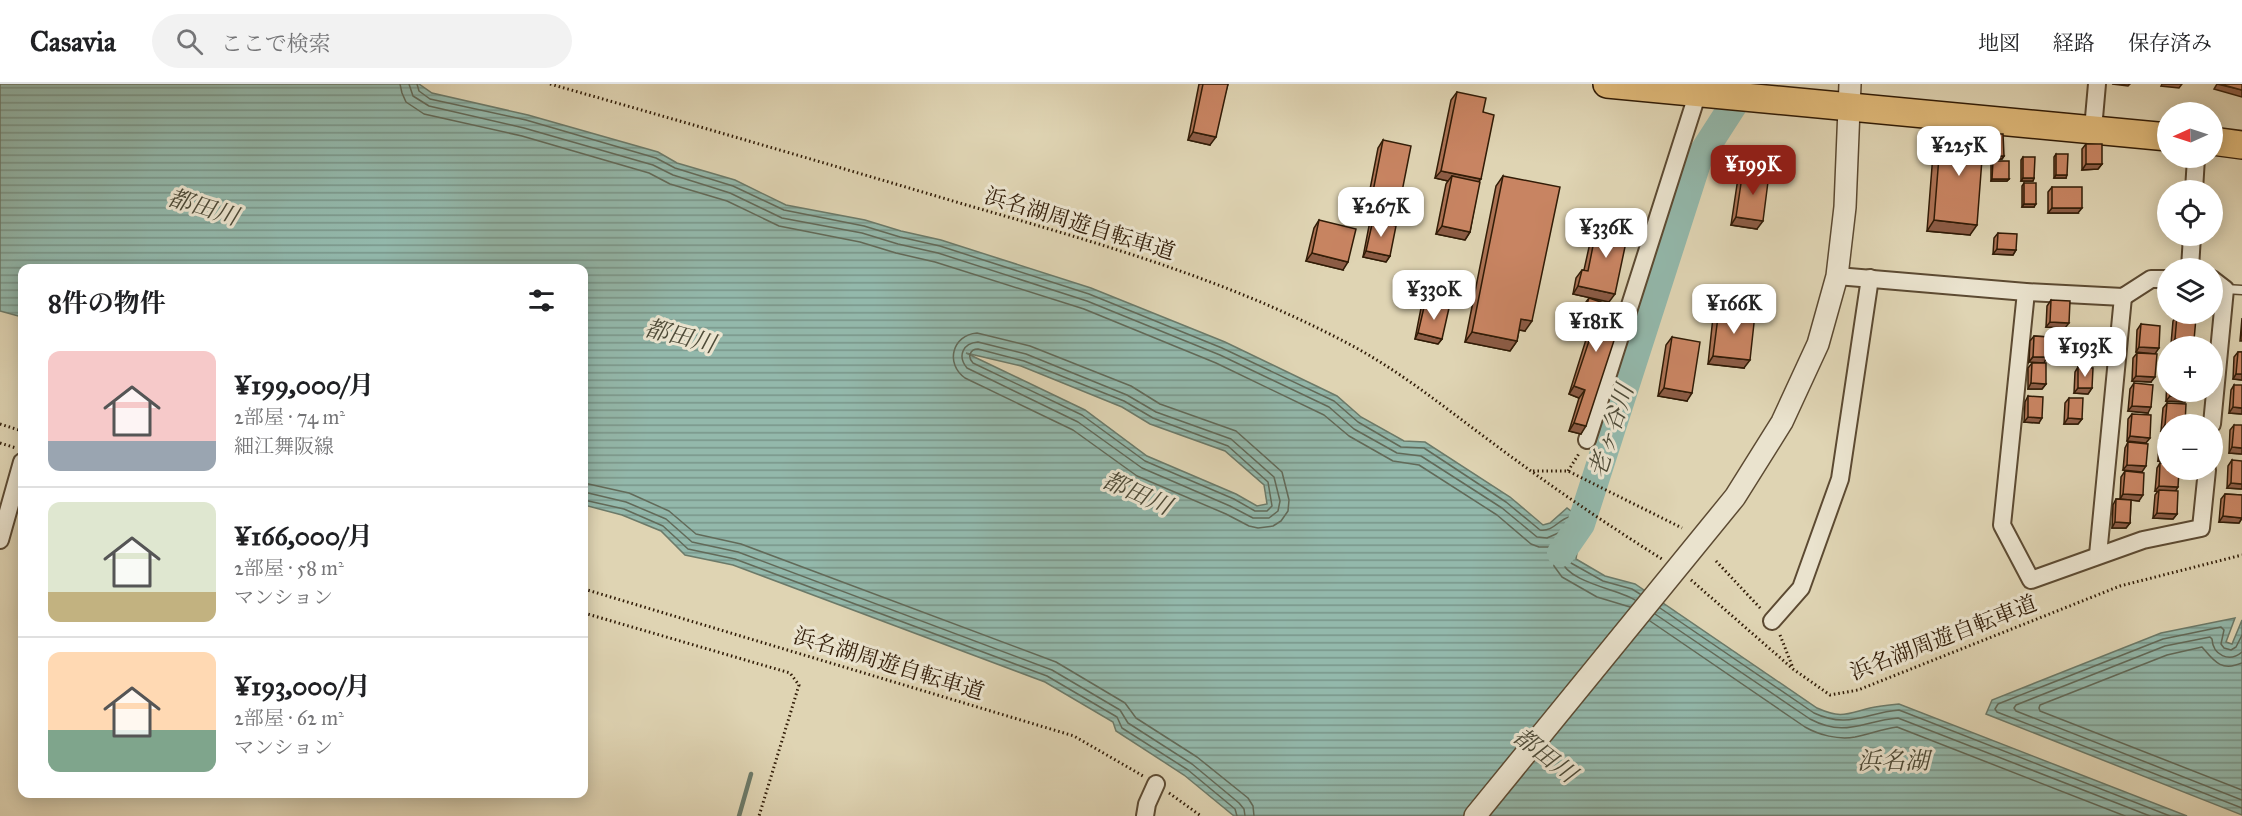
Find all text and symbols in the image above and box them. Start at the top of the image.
search box [152,14,572,68]
text: Casavia [30,24,116,59]
icon: search [173,25,206,58]
text: ここで検索 [221,30,331,57]
text: 地図 [1978,30,2020,56]
text: 経路 [2053,30,2095,56]
text: 保存済み [2128,30,2212,56]
north arrow [2157,102,2223,168]
map controls [2157,102,2223,480]
pin: ¥225K [1917,126,2001,177]
text: ¥225K [1931,133,1987,157]
pin: ¥199K [1711,145,1795,196]
text: ¥199K [1725,152,1781,176]
button: locate [2157,180,2223,246]
water label: 都田川 [164,182,245,233]
street label: 浜名湖周遊自転車道 [981,182,1178,265]
pin: ¥267K [1339,187,1423,238]
text: ¥267K [1352,194,1410,218]
pin: ¥336K [1564,208,1648,259]
text: ¥336K [1579,215,1633,239]
button: layers [2157,258,2223,324]
pin: ¥330K [1392,270,1476,321]
text: ¥330K [1407,277,1461,301]
icon: filters [525,284,558,317]
pin: ¥166K [1692,284,1776,335]
text: 8件の物件 [48,287,166,319]
text: ¥166K [1706,291,1762,315]
pin: ¥181K [1554,302,1638,353]
text: ¥181K [1569,309,1623,333]
water label: 都田川 [641,313,721,360]
pin: ¥193K [2043,327,2127,378]
text: ¥193K [2058,334,2112,358]
button: + [2157,336,2223,402]
text: ¥199,000/月 [234,369,374,401]
icon: home [96,375,168,447]
water label: 老ヶ谷川 [1582,378,1641,481]
text: 2部屋 · 74 m² [234,405,345,429]
button: − [2157,414,2223,480]
text: 細江舞阪線 [234,434,334,458]
water label: 都田川 [1098,465,1179,523]
text: ¥166,000/月 [234,520,373,552]
icon: home [96,526,168,598]
text: 2部屋 · 58 m² [234,556,344,580]
text: マンション [234,585,333,609]
street label: 浜名湖周遊自転車道 [1846,589,2040,686]
street label: 浜名湖周遊自転車道 [790,622,987,705]
text: ¥193,000/月 [234,670,371,702]
icon: home [96,676,168,748]
text: 2部屋 · 62 m² [234,706,344,730]
water label: 都田川 [1507,721,1585,791]
text: マンション [234,735,333,759]
water label: 浜名湖 [1857,746,1933,776]

